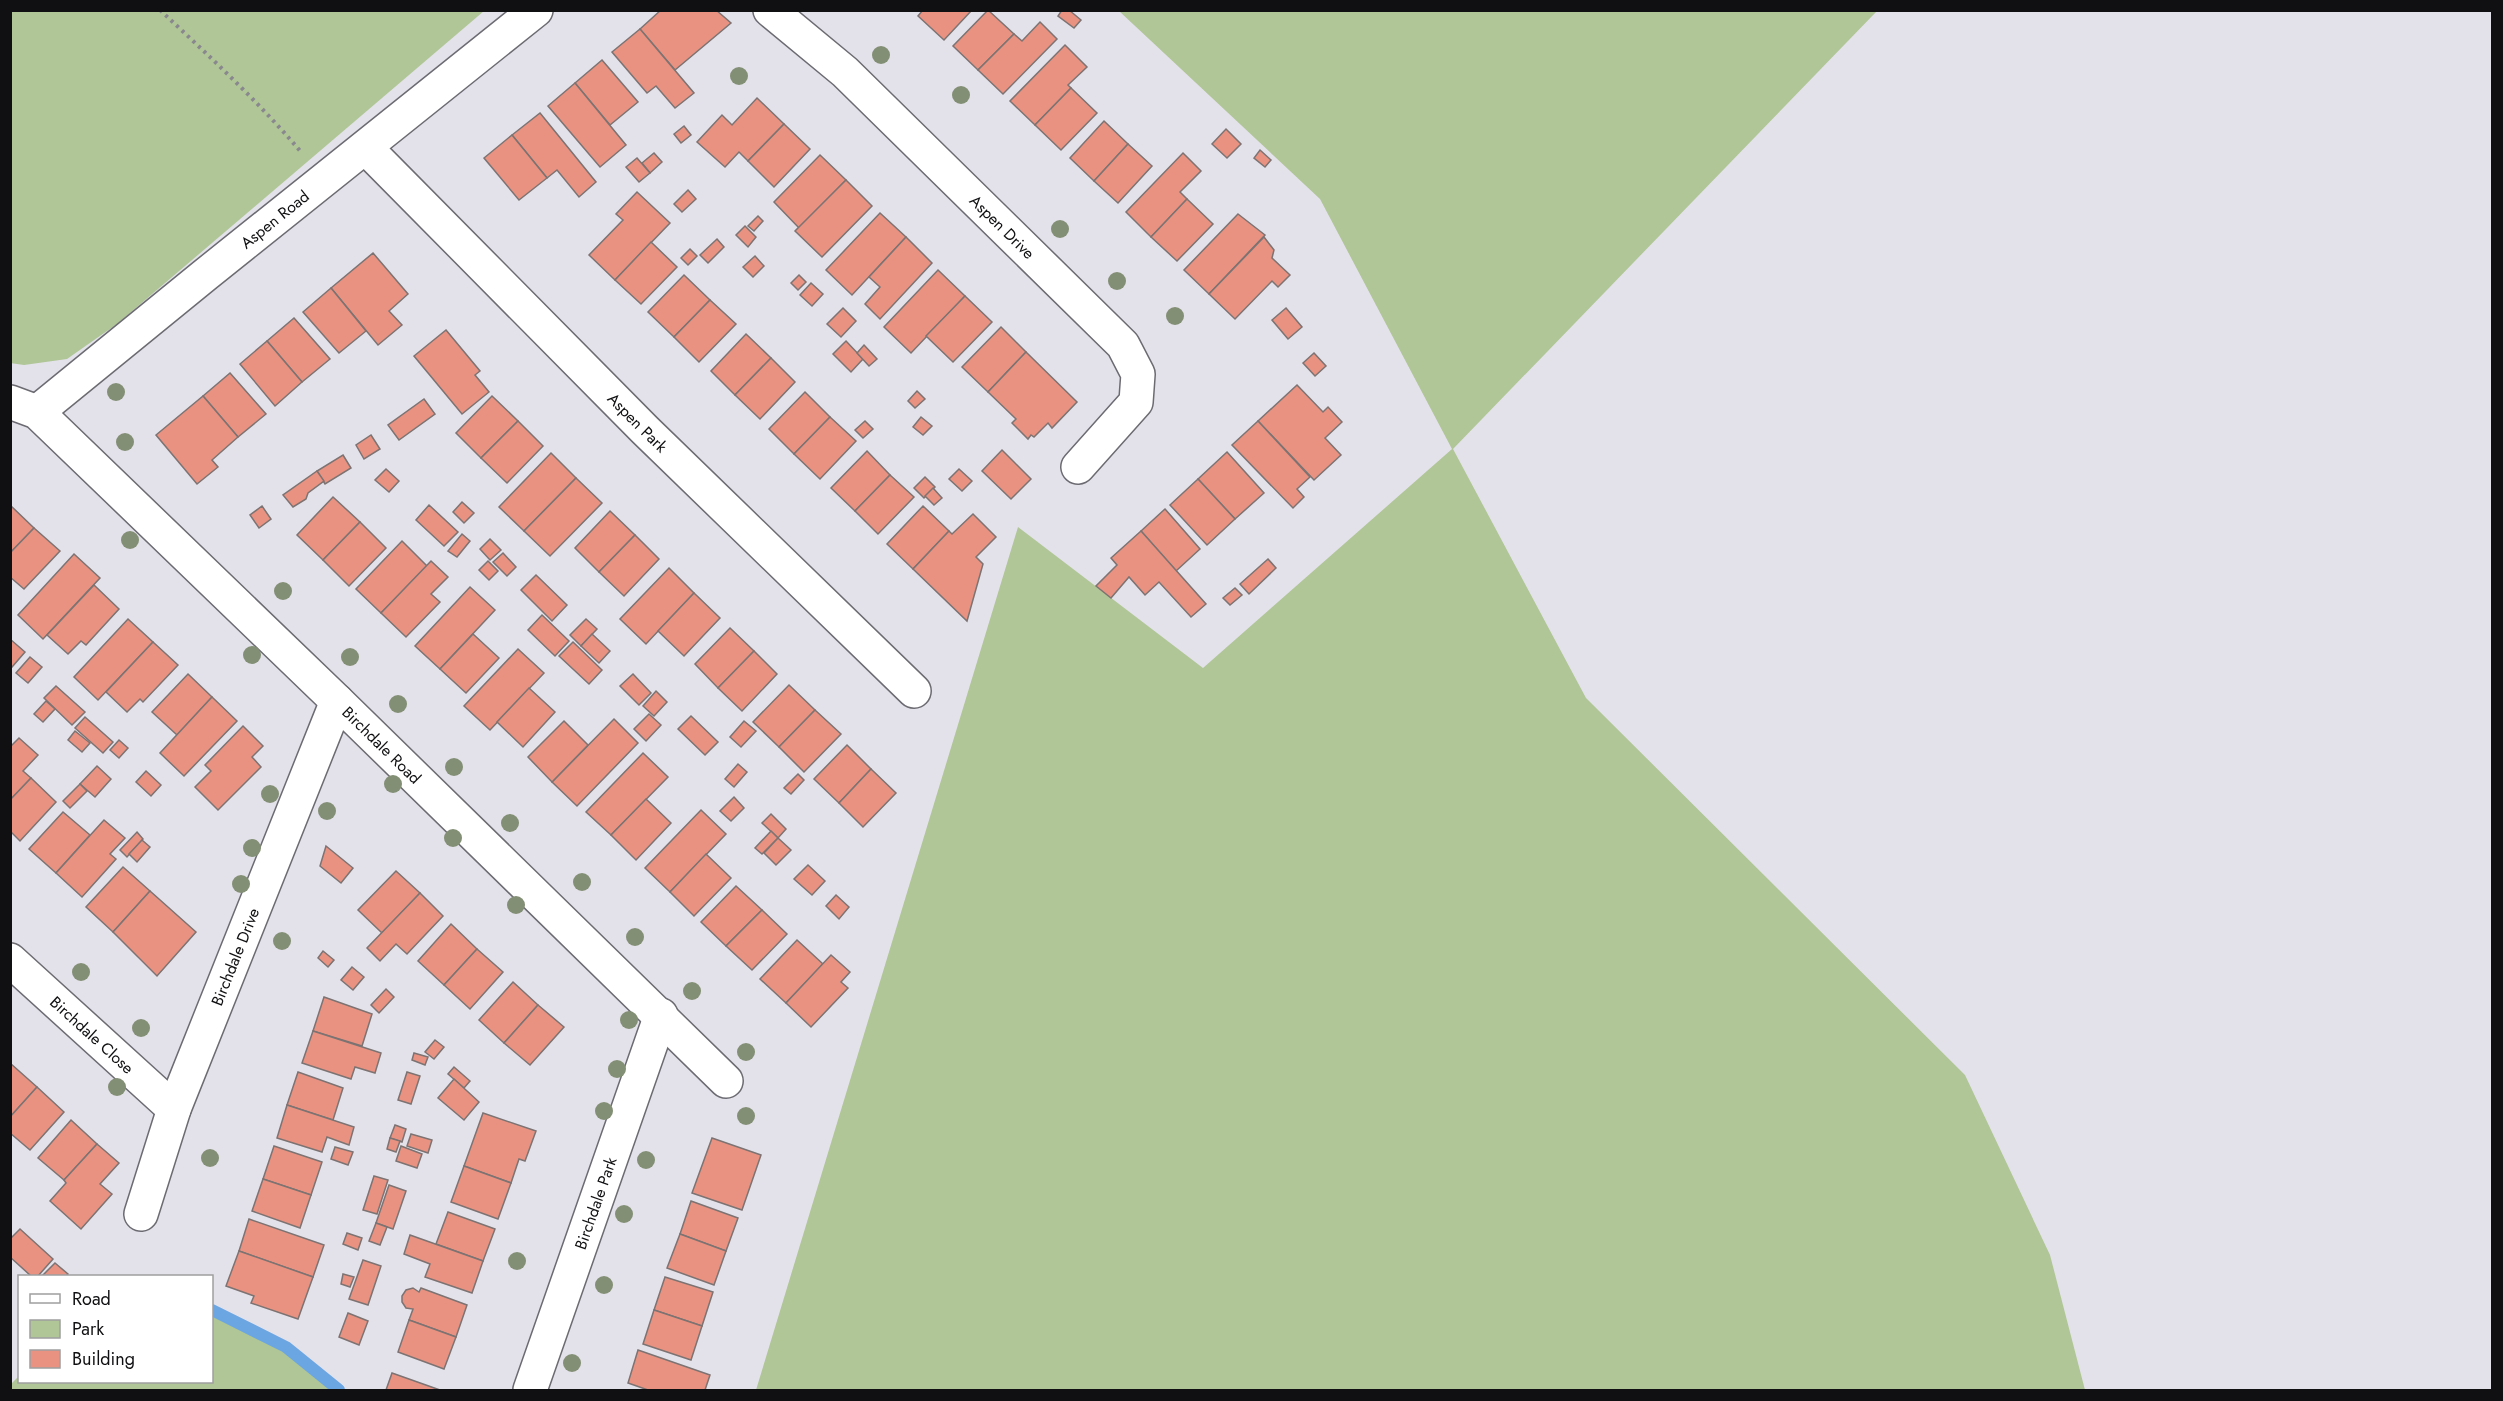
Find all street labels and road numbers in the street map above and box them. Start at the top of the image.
street label: Aspen Road [235,185,314,254]
street label: Aspen Drive [965,189,1040,264]
street label: Aspen Park [603,387,673,458]
street label: Birchdale Road [337,701,427,789]
street label: Birchdale Drive [205,904,265,1009]
street label: Birchdale Close [45,990,139,1079]
street label: Birchdale Park [569,1153,622,1252]

